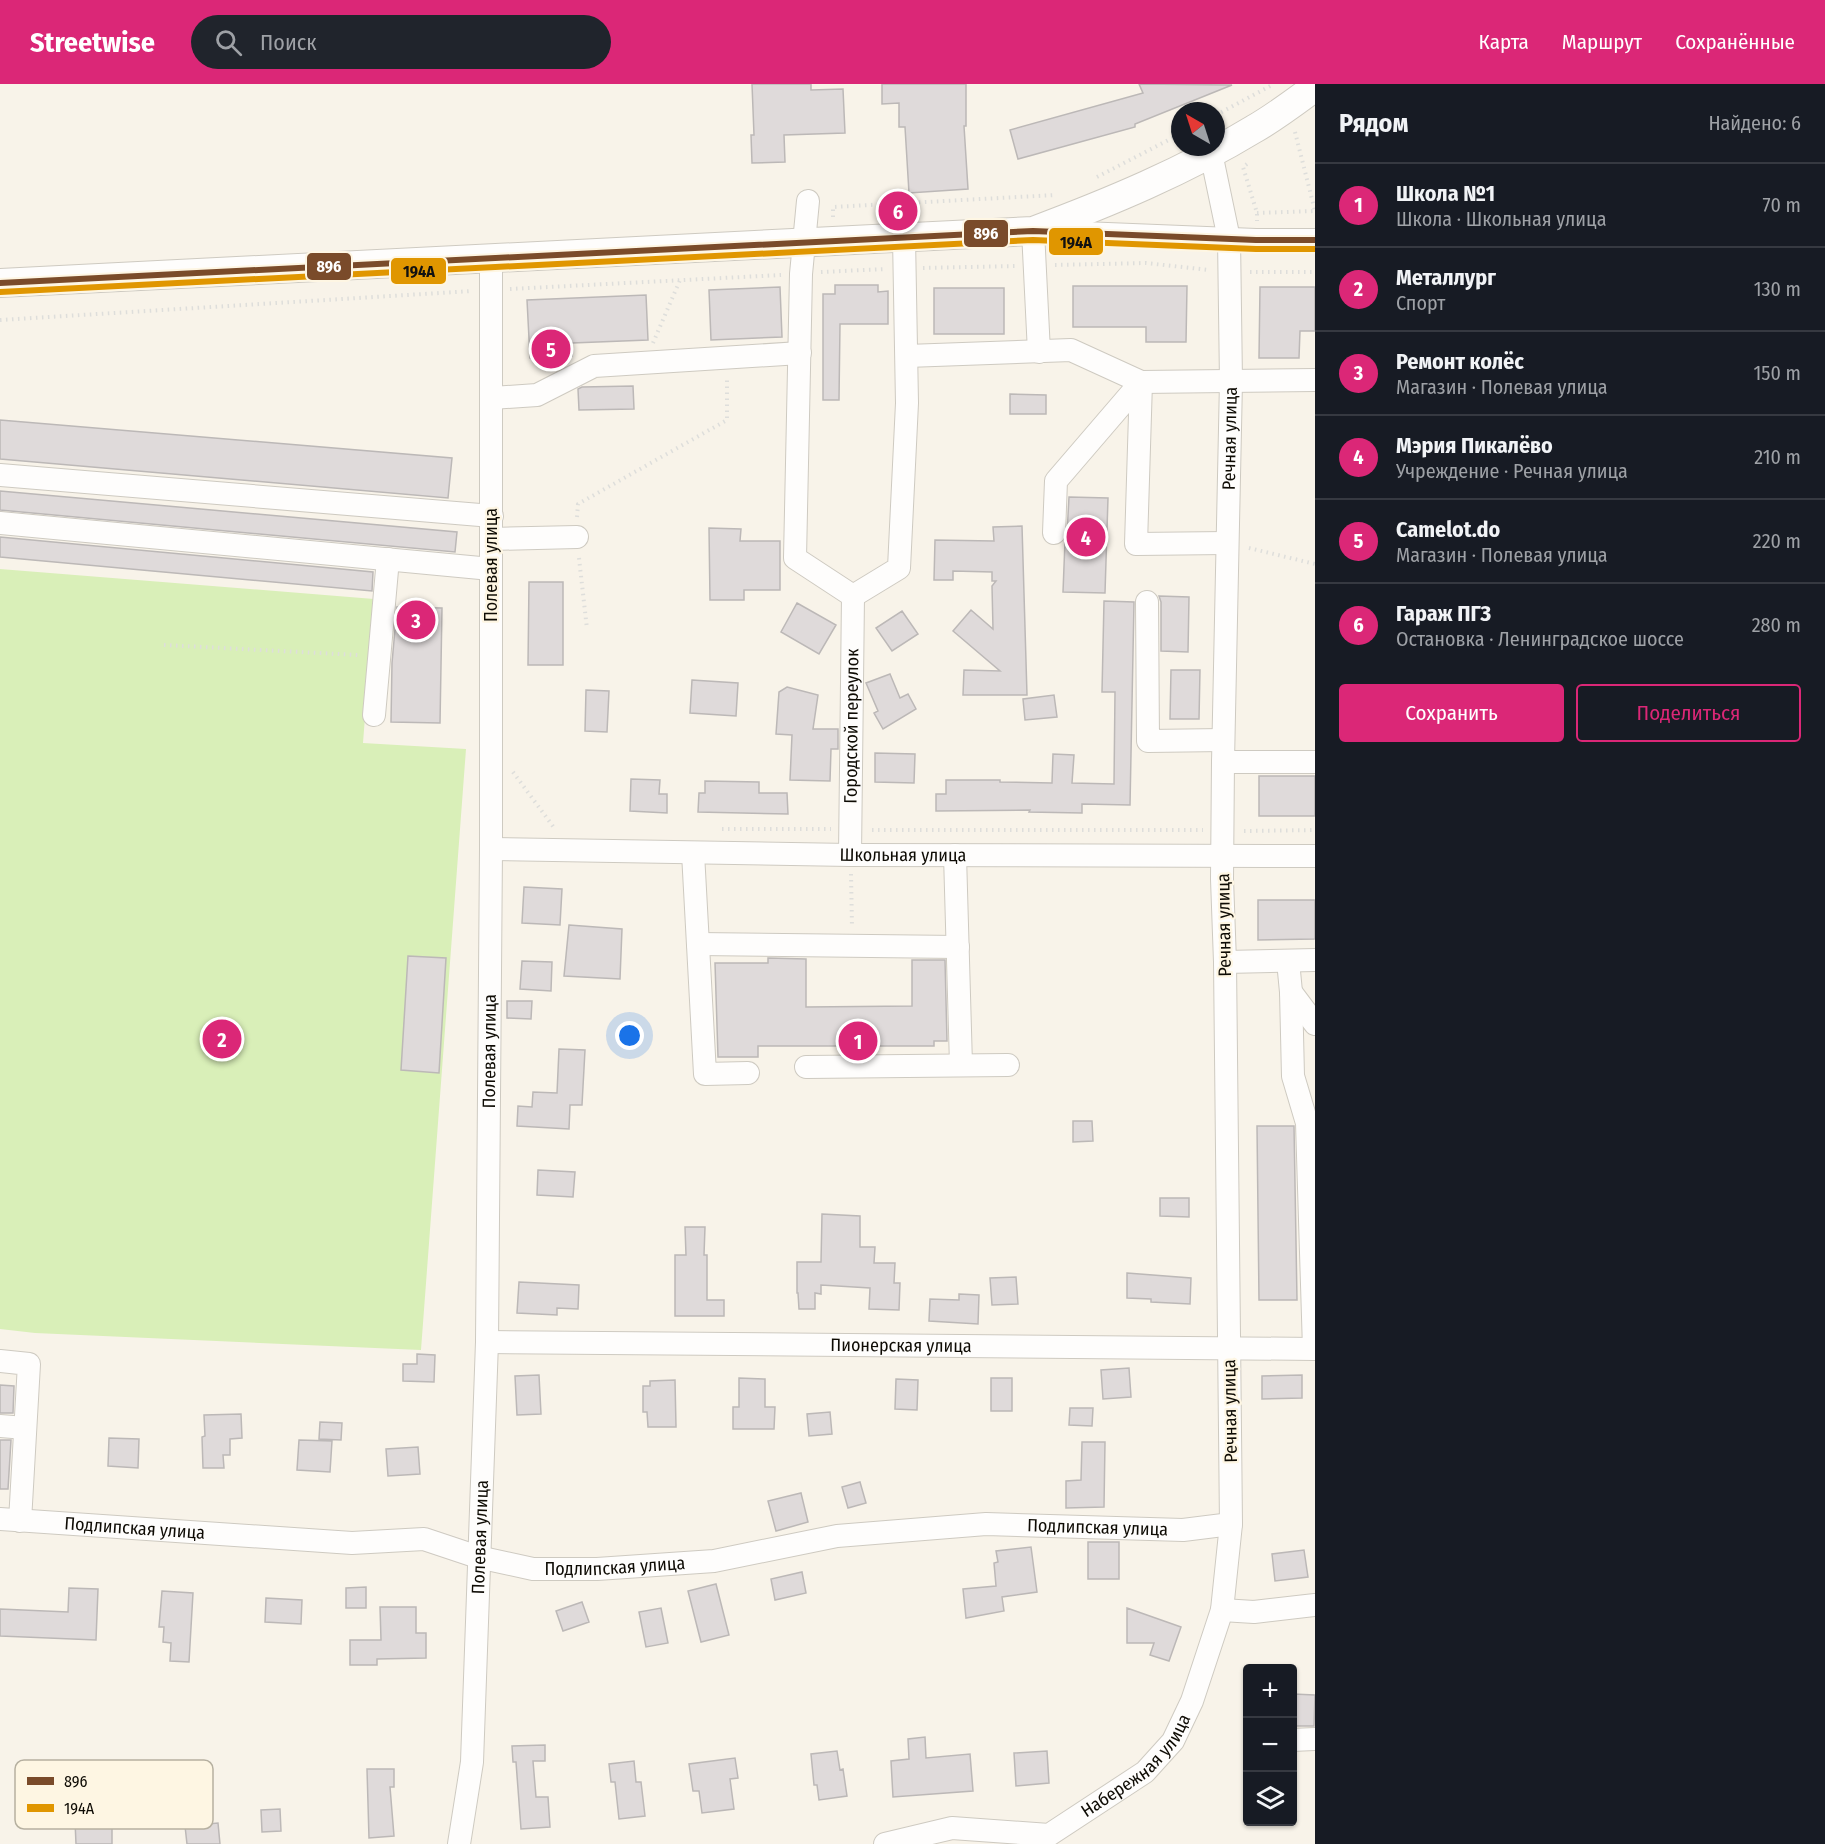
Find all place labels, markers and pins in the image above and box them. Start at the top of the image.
pin: 6 [878,188,918,234]
pin: 5 [532,326,570,372]
pin: 4 [1066,514,1106,560]
pin: 3 [396,598,436,642]
pin: 2 [202,1016,242,1062]
pin: 1 [838,1018,878,1064]

